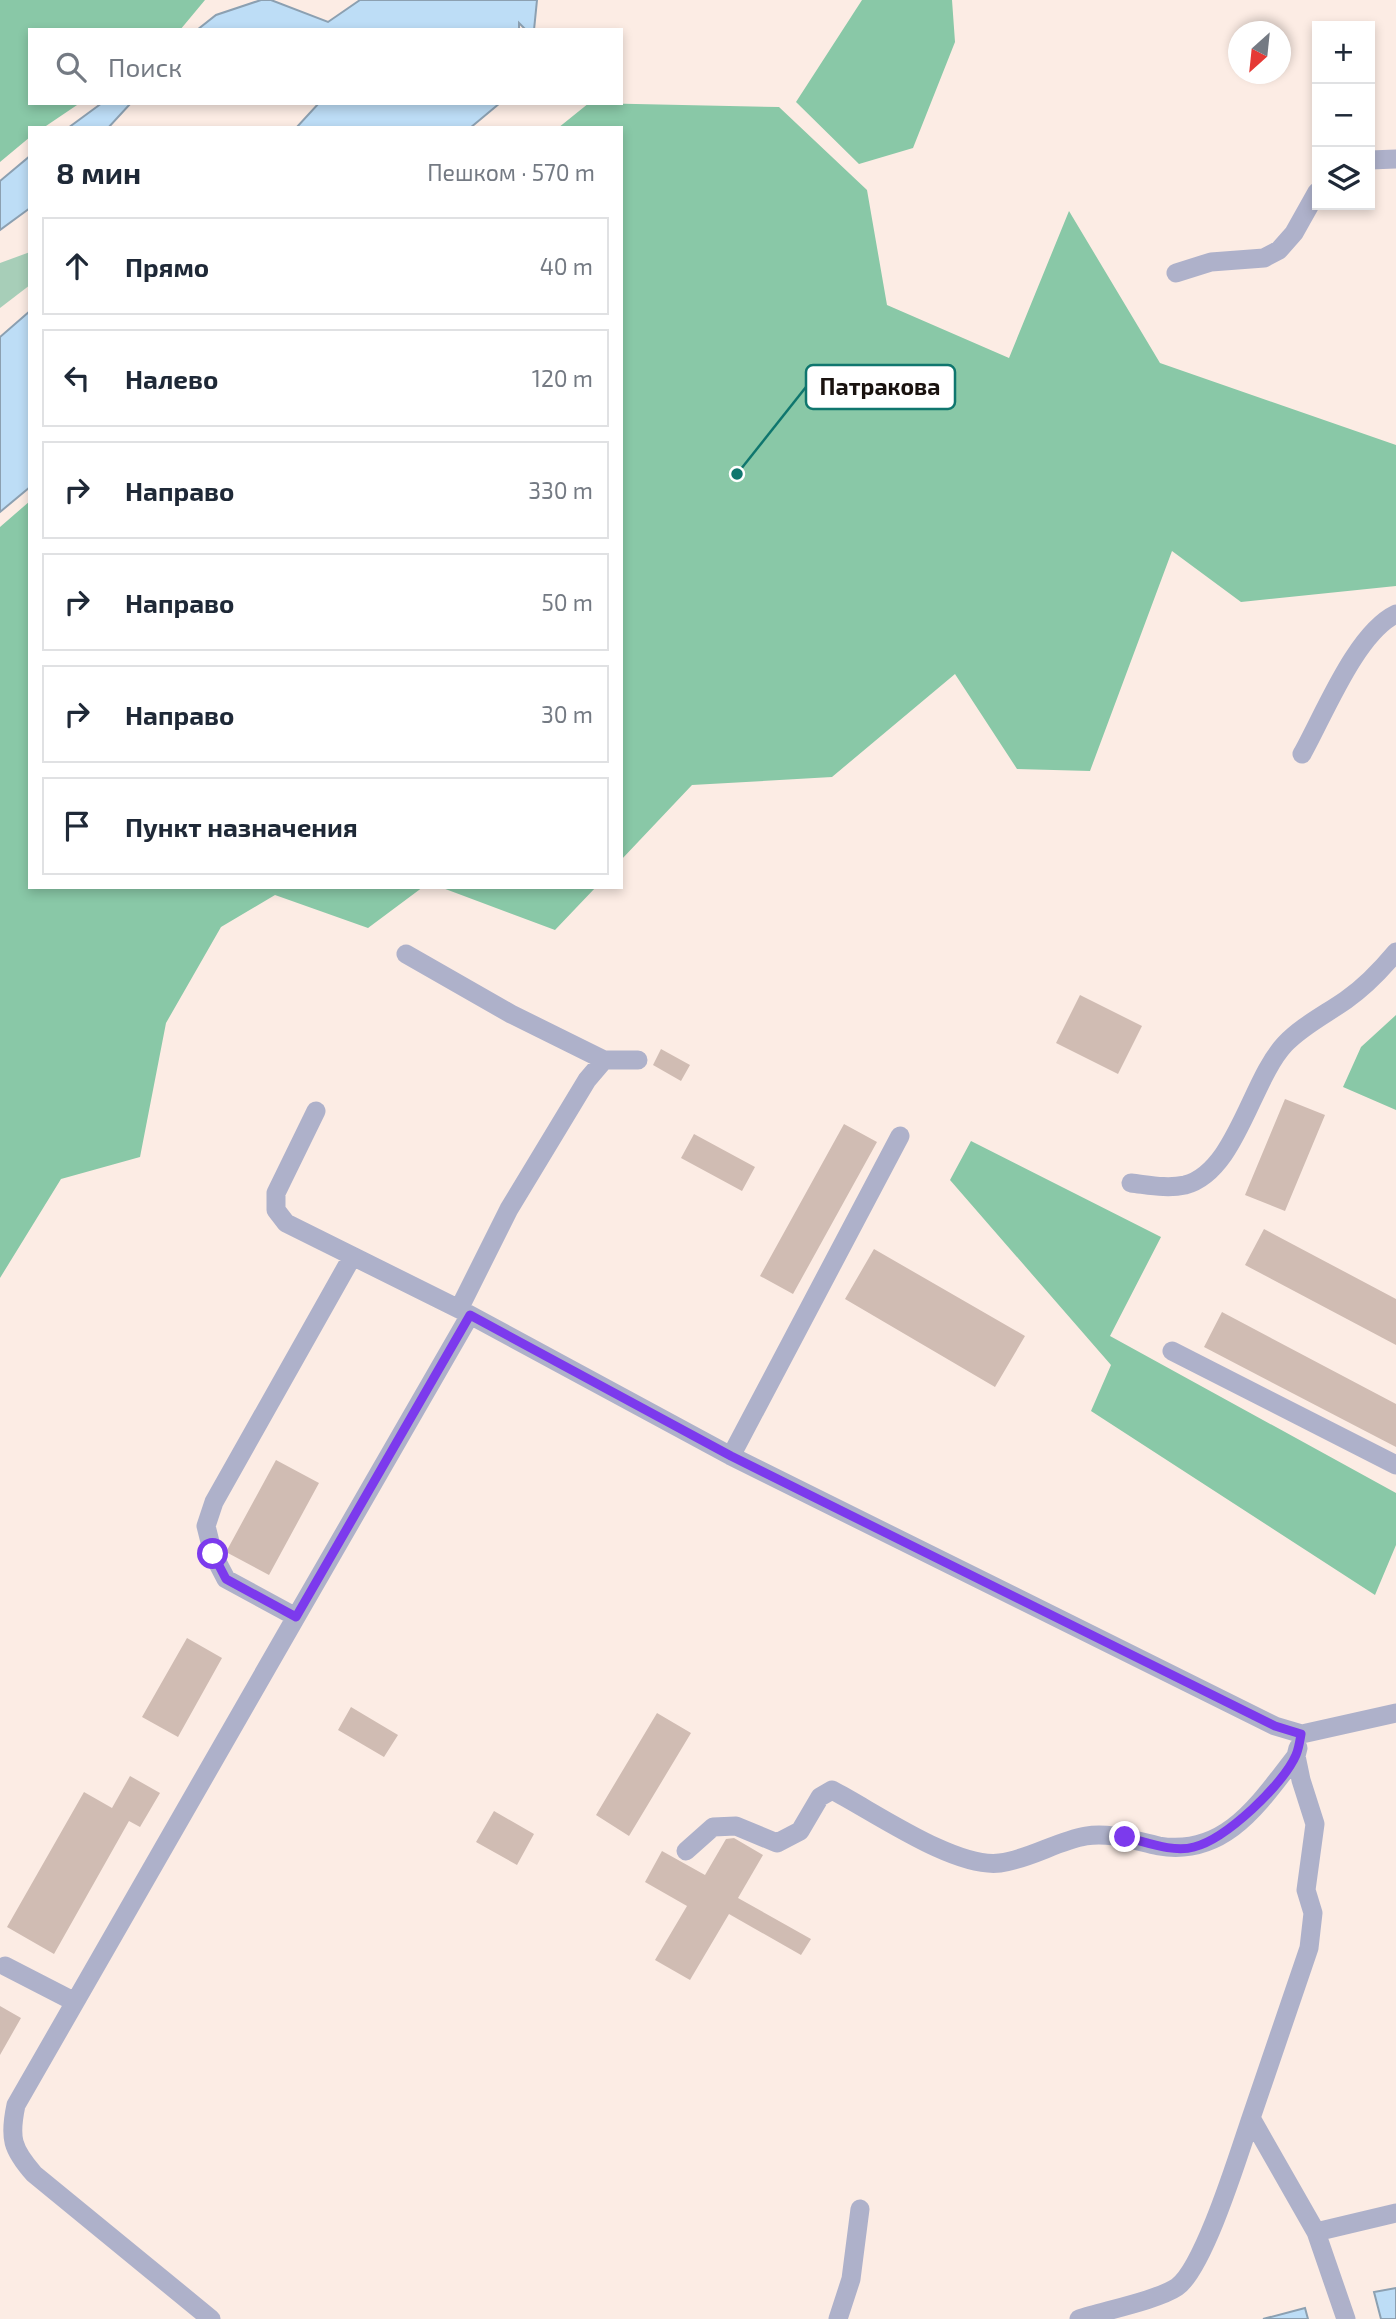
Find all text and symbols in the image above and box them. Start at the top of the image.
north arrow [1228,21,1291,84]
map controls [1312,21,1375,210]
button: + [1312,21,1375,84]
search box [28,28,623,105]
icon: search [52,48,90,86]
text: Поиск [108,51,182,82]
button: − [1312,84,1375,147]
button: layers [1312,147,1375,210]
text: 8 мин [56,154,141,190]
text: Пешком · 570 m [427,158,595,186]
icon: ahead [58,247,96,285]
text: Прямо [125,251,209,282]
text: 40 m [540,252,593,280]
icon: left [58,359,96,397]
text: Налево [125,363,218,394]
text: 120 m [532,364,593,392]
callout: Патракова [806,365,955,409]
text: Патракова [820,372,940,400]
icon: right [58,471,96,509]
text: Направо [125,475,234,506]
text: 330 m [528,476,593,504]
icon: right [58,583,96,621]
text: Направо [125,587,234,618]
text: 50 m [542,588,593,616]
icon: right [58,695,96,733]
text: Направо [125,699,234,730]
text: 30 m [541,700,593,728]
icon: arrive [58,807,96,845]
text: Пункт назначения [125,811,358,842]
route start [197,1538,228,1569]
route end [1109,1821,1140,1852]

